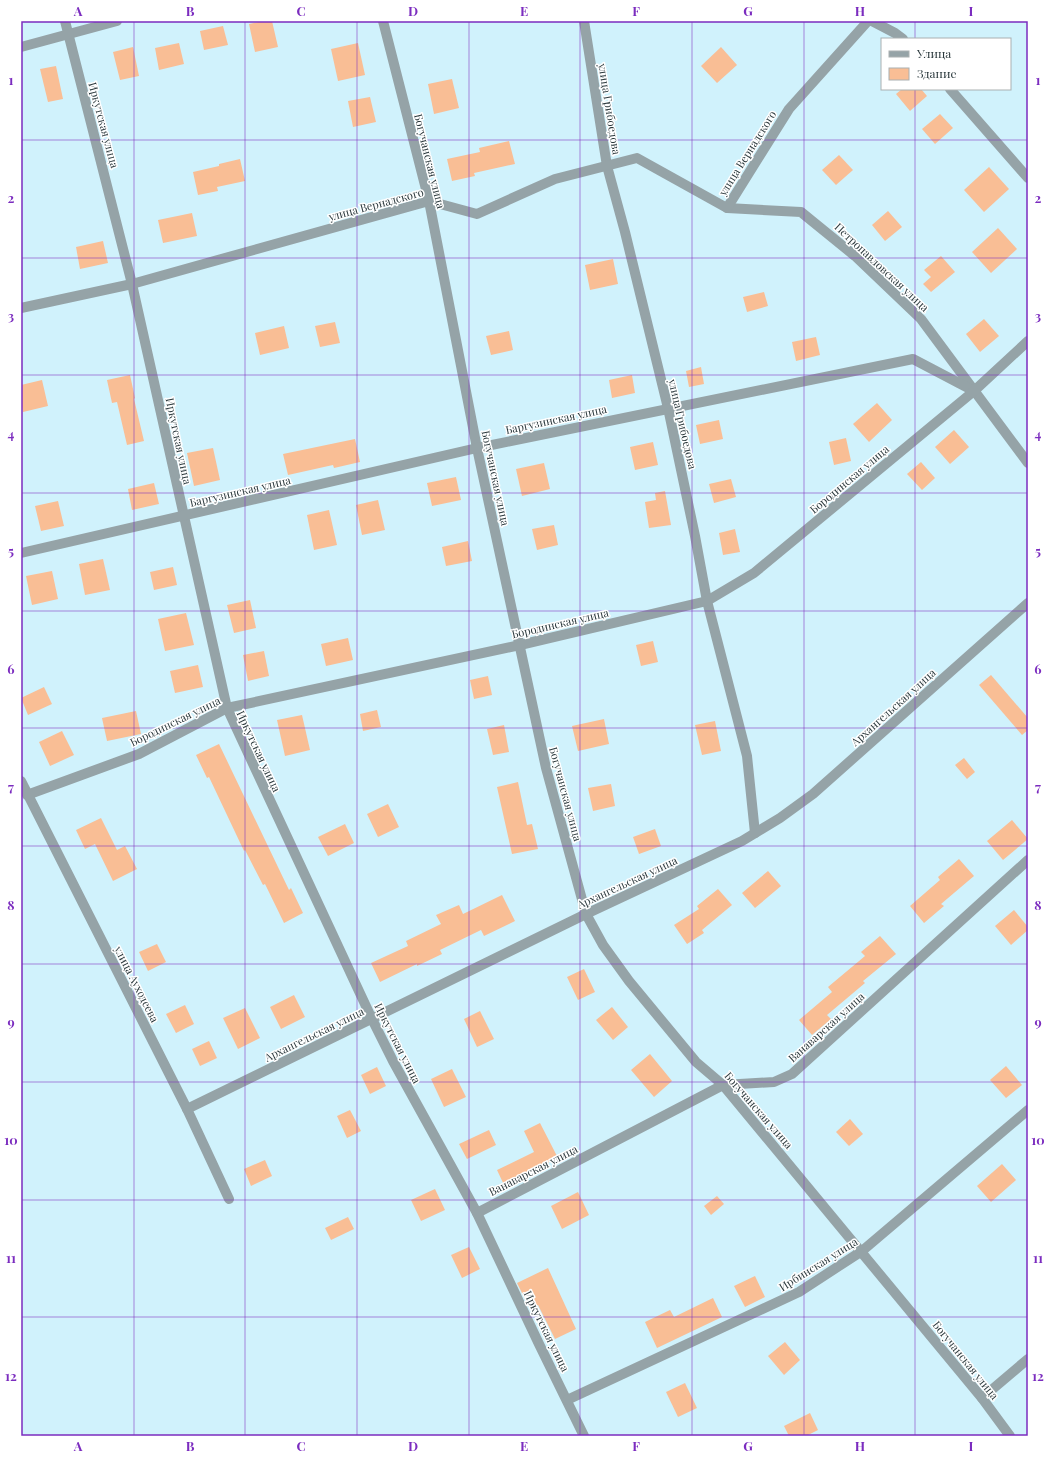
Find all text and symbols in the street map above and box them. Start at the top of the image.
text: A [73,2,83,19]
text: B [186,2,195,19]
text: C [296,2,306,19]
text: D [408,2,418,19]
text: E [520,2,528,19]
text: F [632,2,640,19]
text: G [743,2,753,19]
text: H [855,2,865,19]
text: I [969,2,974,19]
legend [881,38,1011,90]
text: Улица [916,45,951,61]
street label: улица Грибоедова [595,61,625,156]
text: Здание [917,65,957,81]
text: 1 [9,71,14,88]
text: 1 [1036,71,1041,88]
street label: Иркутская улица [85,80,123,170]
street label: улица Вернадского [714,108,779,199]
street label: Богучанская улица [411,112,449,210]
street label: улица Вернадского [326,184,425,224]
text: 2 [8,189,15,206]
text: 2 [1035,189,1042,206]
street label: Петропавловская улица [832,219,933,315]
text: 3 [8,307,14,324]
text: 3 [1035,307,1041,324]
street label: улица Грибоедова [665,376,701,471]
street label: Иркутская улица [162,396,196,486]
street label: Баргузинская улица [504,401,609,437]
text: 4 [8,425,15,442]
text: 4 [1035,425,1042,442]
street label: Богучанская улица [479,429,514,528]
street label: Бородинская улица [806,441,892,517]
street label: Баргузинская улица [188,472,293,510]
text: 5 [8,542,14,559]
text: 5 [1035,542,1041,559]
street label: Бородинская улица [510,604,611,641]
text: 6 [7,660,15,677]
text: 6 [1034,660,1042,677]
street label: Архангельская улица [847,665,939,750]
street label: Бородинская улица [127,692,223,749]
street label: Иркутская улица [234,708,285,795]
street label: Богучанская улица [546,745,586,843]
text: 7 [8,778,14,795]
text: 7 [1035,778,1041,795]
street label: Архангельская улица [574,852,680,912]
text: 8 [7,896,15,913]
text: 8 [1034,896,1042,913]
street label: улица Ауходеева [111,942,163,1025]
street label: Ванаварская улица [785,988,868,1065]
street label: Иркутская улица [371,1000,425,1086]
street label: Архангельская улица [261,1003,367,1065]
text: 9 [7,1013,15,1030]
text: 9 [1034,1013,1042,1030]
street label: Богучанская улица [721,1068,797,1152]
text: 10 [4,1131,18,1148]
text: 10 [1031,1131,1045,1148]
street label: Ванаварская улица [486,1141,580,1199]
street label: Ирбинская улица [776,1234,861,1294]
text: 11 [6,1249,16,1266]
text: 11 [1033,1249,1043,1266]
street label: Иркутская улица [521,1288,573,1374]
street label: Богучанская улица [930,1318,1003,1403]
text: 12 [5,1367,17,1384]
text: 12 [1032,1367,1044,1384]
text: A [73,1437,83,1454]
text: B [186,1437,195,1454]
text: C [296,1437,306,1454]
text: D [408,1437,418,1454]
text: E [520,1437,528,1454]
text: F [632,1437,640,1454]
text: G [743,1437,753,1454]
text: H [855,1437,865,1454]
text: I [969,1437,974,1454]

